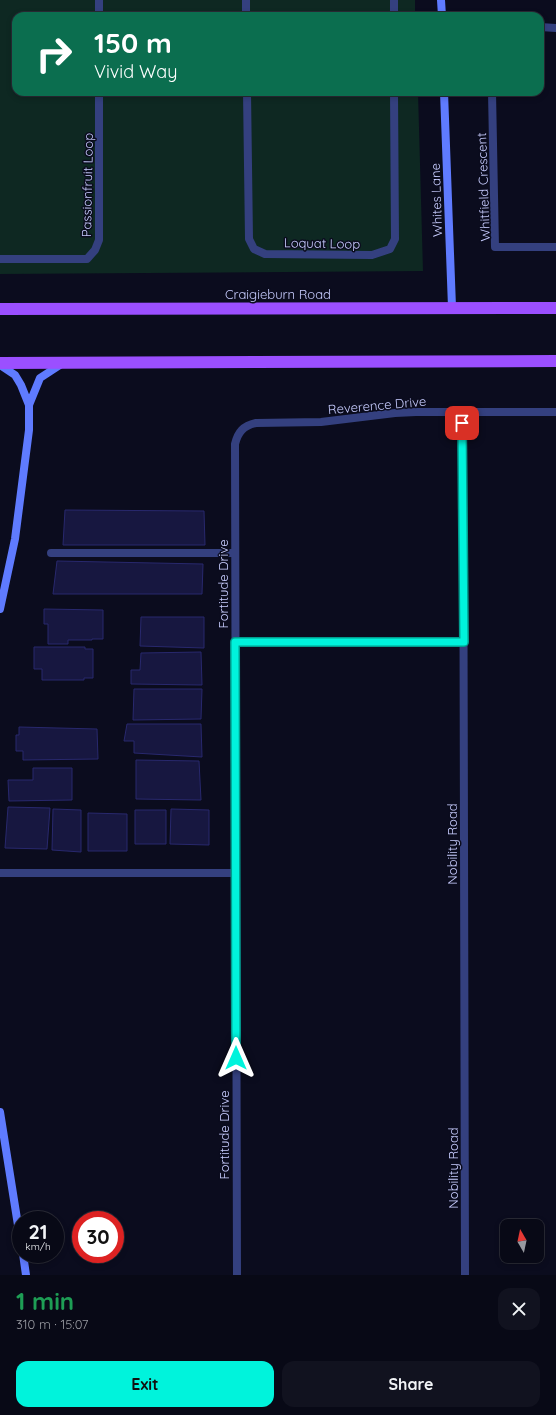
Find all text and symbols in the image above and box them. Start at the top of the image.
text: 150 m [94,25,172,60]
icon: right [28,28,80,80]
text: Vivid Way [94,60,177,83]
street label: Whitfield Crescent [473,132,493,242]
street label: Passionfruit Loop [78,133,96,237]
street label: Whites Lane [427,163,445,237]
street label: Loquat Loop [284,234,360,252]
street label: Craigieburn Road [225,286,331,302]
street label: Reverence Drive [327,393,427,417]
pin [445,406,479,440]
icon: arrive [451,412,473,434]
street label: Fortitude Drive [215,539,231,629]
street label: Nobility Road [444,803,460,885]
position arrow [215,1037,257,1079]
street label: Fortitude Drive [216,1090,232,1180]
street label: Nobility Road [445,1127,461,1209]
speed limit sign: 30 [72,1211,124,1263]
text: 21 [28,1219,48,1244]
north arrow [500,1219,544,1263]
map controls [500,1219,544,1263]
text: km/h [25,1240,51,1253]
text: 1 min [16,1286,74,1316]
button: close [498,1288,540,1330]
text: 310 m · 15:07 [16,1316,88,1332]
button: Exit [16,1361,274,1407]
button: Share [282,1361,540,1407]

